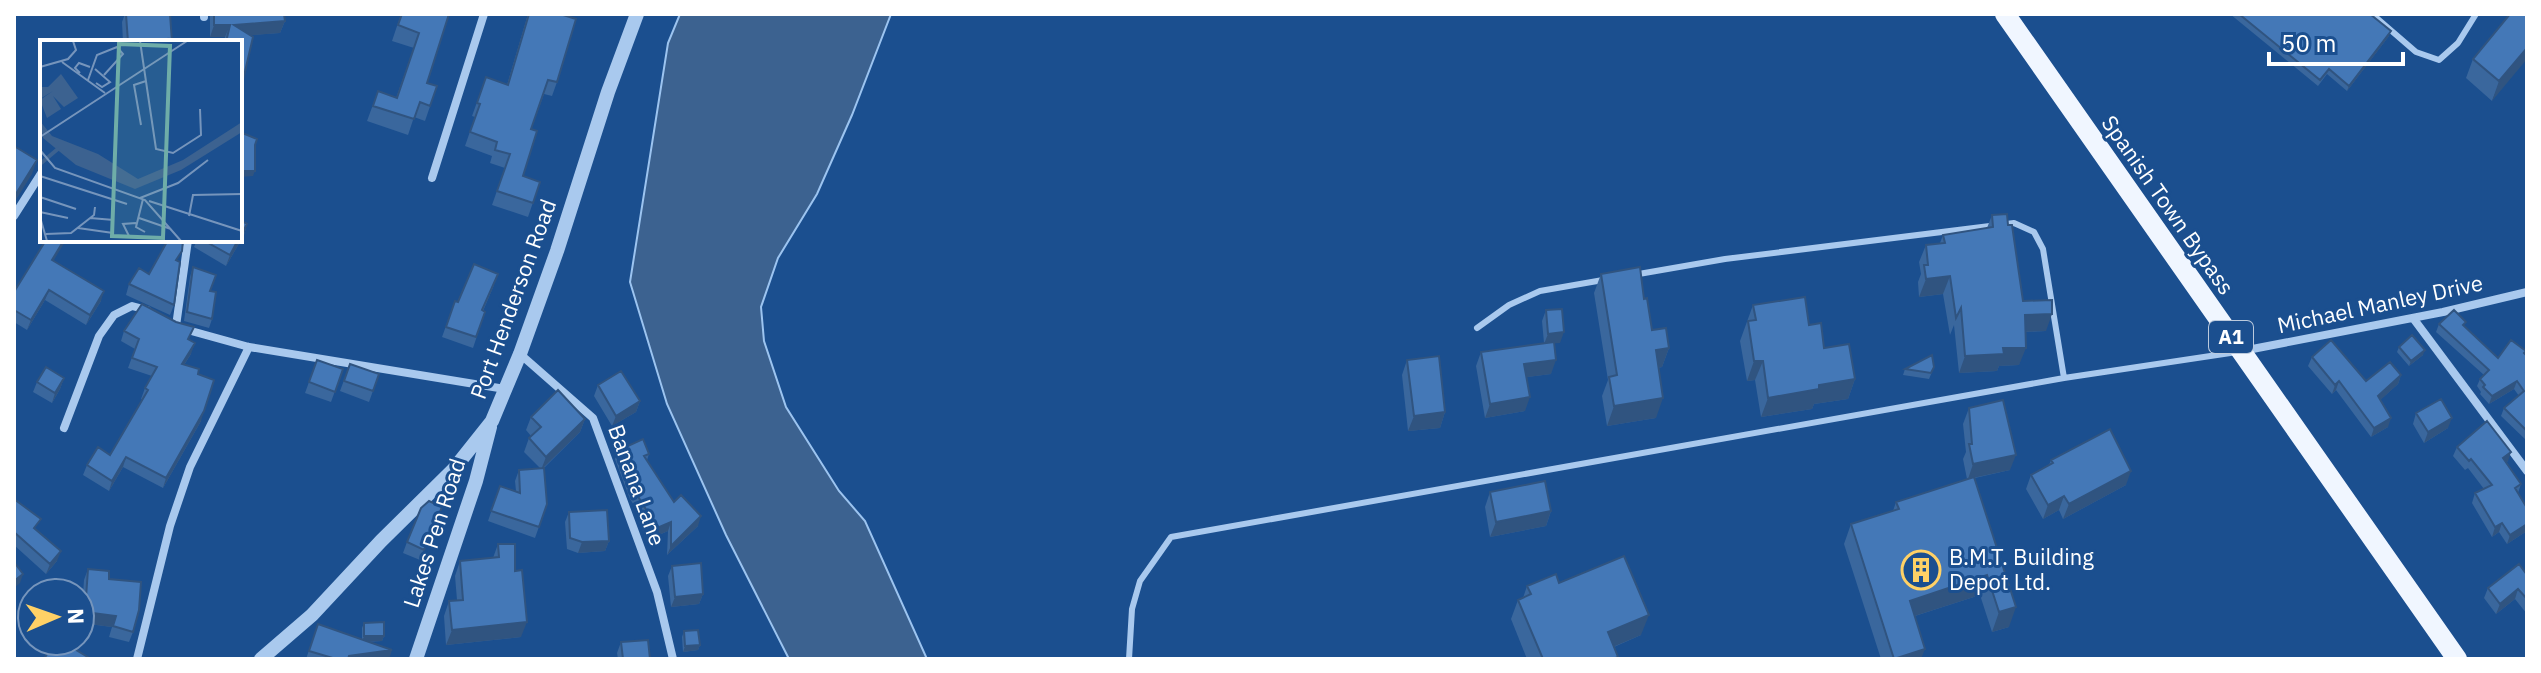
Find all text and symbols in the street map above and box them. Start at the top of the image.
scale bar [2269,16,2403,66]
text: 50 m [2281,27,2336,59]
inset map [40,40,242,242]
street label: Spanish Town Bypass [2096,109,2241,300]
street label: Port Henderson Road [463,195,562,403]
street label: Michael Manley Drive [2275,268,2485,339]
road number: A1 [2209,321,2253,353]
street label: Banana Lane [602,420,673,550]
street label: Lakes Pen Road [396,455,471,611]
place label: B.M.T. Building Depot Ltd. [1949,542,2094,596]
building icon: B.M.T. Building Depot Ltd. [1900,549,1942,591]
north arrow [16,577,96,657]
text: N [62,608,91,625]

